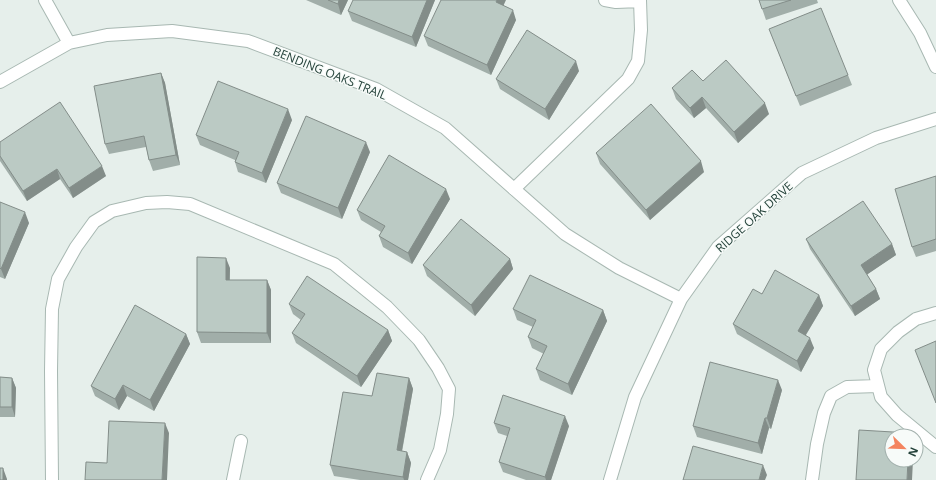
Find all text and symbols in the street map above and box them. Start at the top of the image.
street label: BENDING OAKS TRAIL [270,42,390,104]
street label: RIDGE OAK DRIVE [712,178,796,256]
north arrow [884,428,924,468]
text: N [905,445,922,459]

